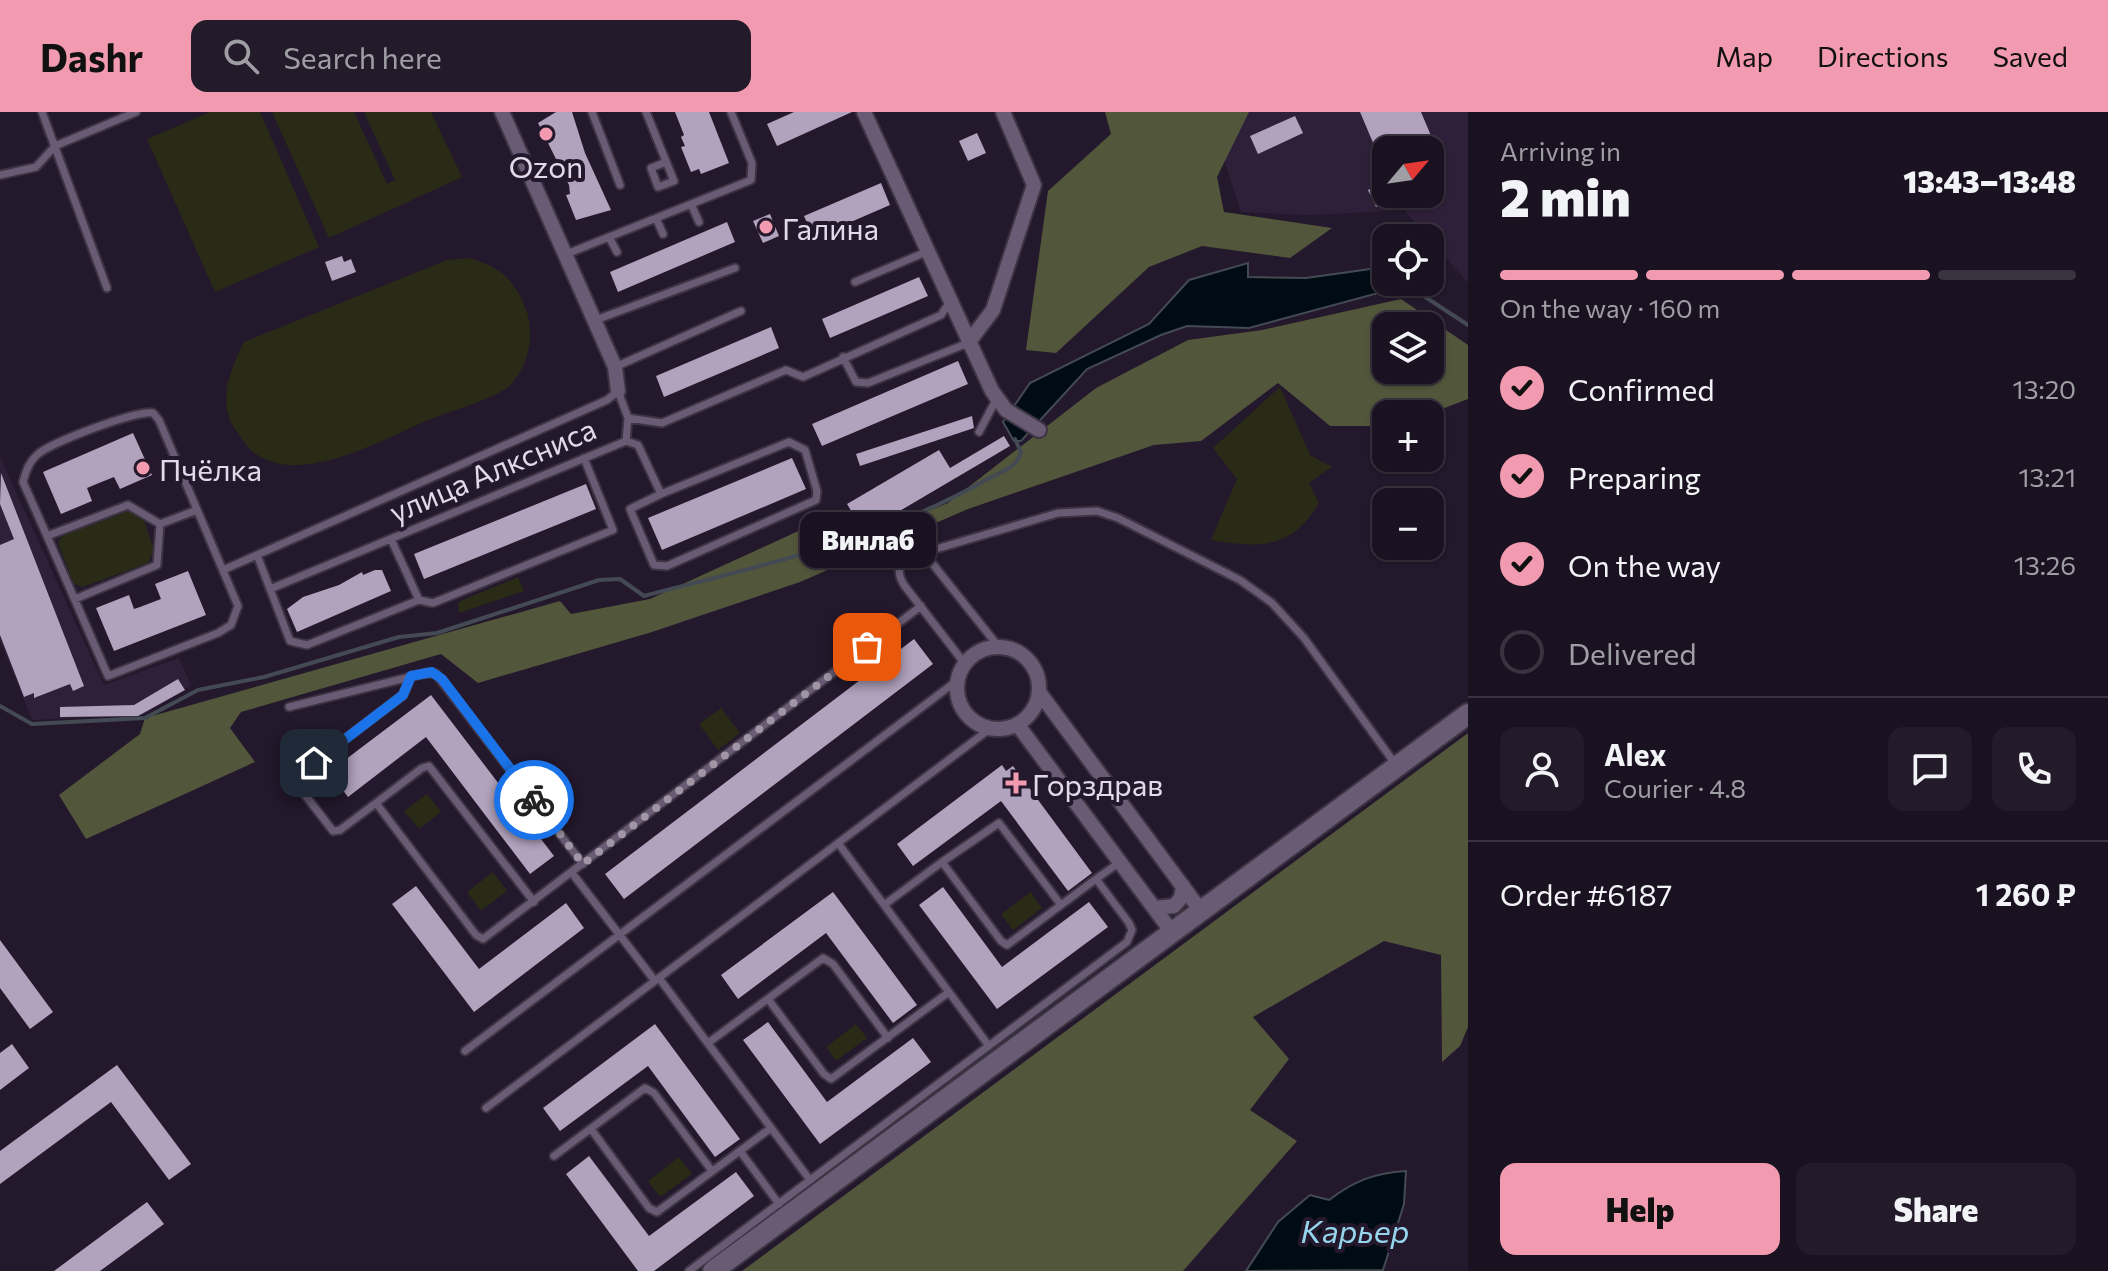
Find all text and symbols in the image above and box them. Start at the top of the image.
search box [191,20,751,92]
text: Dashr [40,33,143,80]
icon: search [219,34,263,78]
text: Search here [283,38,442,75]
text: Map [1715,39,1773,73]
text: Directions [1817,39,1948,73]
text: Saved [1992,39,2068,73]
marker: Ozon [537,125,555,143]
text: Arriving in [1500,135,1621,166]
north arrow [1372,136,1444,208]
map controls [1372,136,1444,560]
place label: Ozon [509,147,583,184]
text: 13:43–13:48 [1903,162,2076,199]
text: 2 min [1500,164,1631,228]
place label: Галина [782,209,879,246]
marker: Галина [757,218,775,236]
button: locate [1372,224,1444,296]
text: On the way · 160 m [1500,292,1720,323]
button: layers [1372,312,1444,384]
icon: check [1500,366,1544,410]
text: Confirmed [1568,370,1715,407]
text: 13:20 [2013,373,2076,404]
button: + [1372,400,1444,472]
street label: улица Алксниса [383,409,601,529]
place label: Пчёлка [159,450,262,487]
icon: check [1500,454,1544,498]
text: Preparing [1568,458,1701,495]
marker: Пчёлка [134,459,152,477]
text: 13:21 [2018,461,2076,492]
button: − [1372,488,1444,560]
callout: Винлаб [799,511,935,567]
text: Винлаб [822,524,914,555]
icon: check [1500,542,1544,586]
text: On the way [1568,546,1721,583]
text: 13:26 [2014,549,2076,580]
pin [833,613,901,681]
icon: bag [845,625,889,669]
text: Delivered [1568,634,1697,671]
button: person [1500,727,1584,811]
button: chat [1888,727,1972,811]
button: phone [1992,727,2076,811]
pin [280,729,348,797]
text: Alex [1604,735,1667,772]
icon: home [292,741,336,785]
courier [494,760,574,840]
place label: Горздрав [1032,765,1163,802]
text: Courier · 4.8 [1604,772,1746,803]
marker: Горздрав [1007,774,1025,792]
icon: bike [512,778,556,822]
text: Order #6187 [1500,875,1672,912]
text: 1 260 ₽ [1976,875,2076,912]
button: Help [1500,1163,1780,1255]
button: Share [1796,1163,2076,1255]
water label: Карьер [1301,1210,1409,1250]

